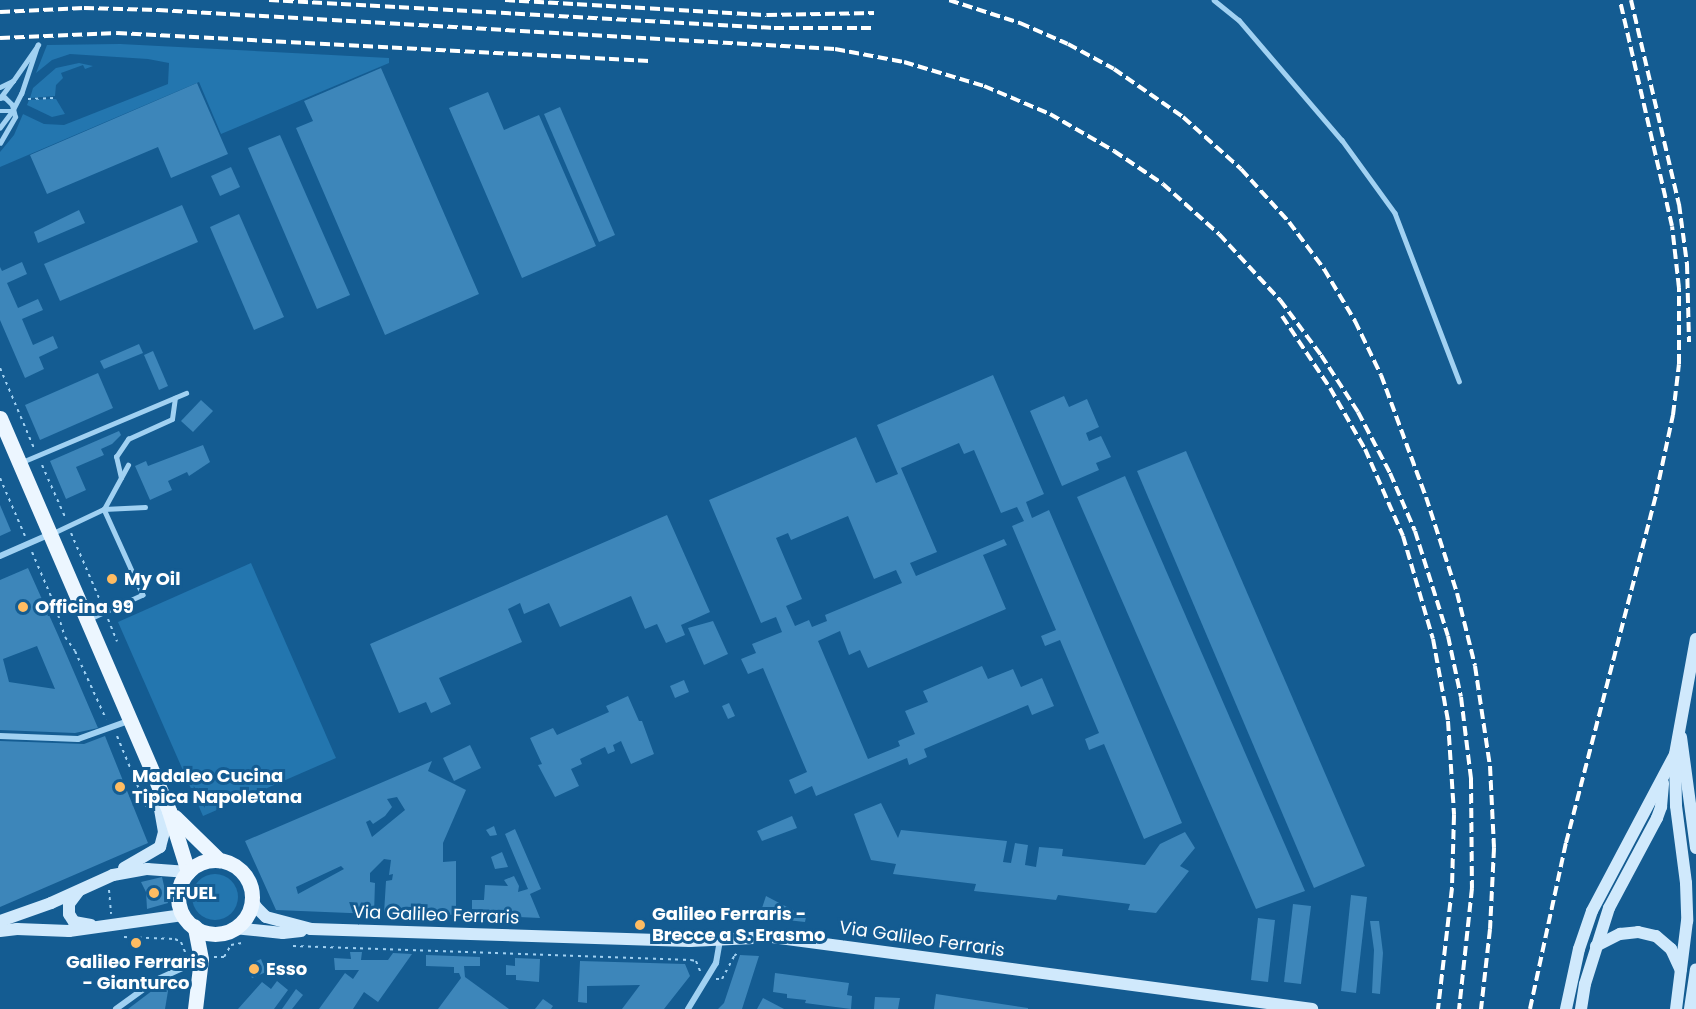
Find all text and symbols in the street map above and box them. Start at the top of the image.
place label: My Oil [124,568,180,590]
marker: My Oil [105,572,119,586]
place label: Officina 99 [35,596,134,618]
marker: Officina 99 [16,600,30,614]
place label: Madaleo Cucina Tipica Napoletana [132,766,302,808]
marker: Madaleo Cucina Tipica Napoletana [113,780,127,794]
place label: FFUEL [166,882,217,904]
marker: FFUEL [147,886,161,900]
street label: Via Galileo Ferraris [352,901,520,929]
place label: Galileo Ferraris - Brecce a S. Erasmo [652,904,826,946]
street label: Via Galileo Ferraris [838,917,1006,961]
marker: Galileo Ferraris - Brecce a S. Erasmo [633,918,647,932]
marker: Galileo Ferraris - Gianturco [129,936,143,950]
place label: Galileo Ferraris - Gianturco [66,952,206,994]
place label: Esso [266,958,307,980]
marker: Esso [247,962,261,976]

